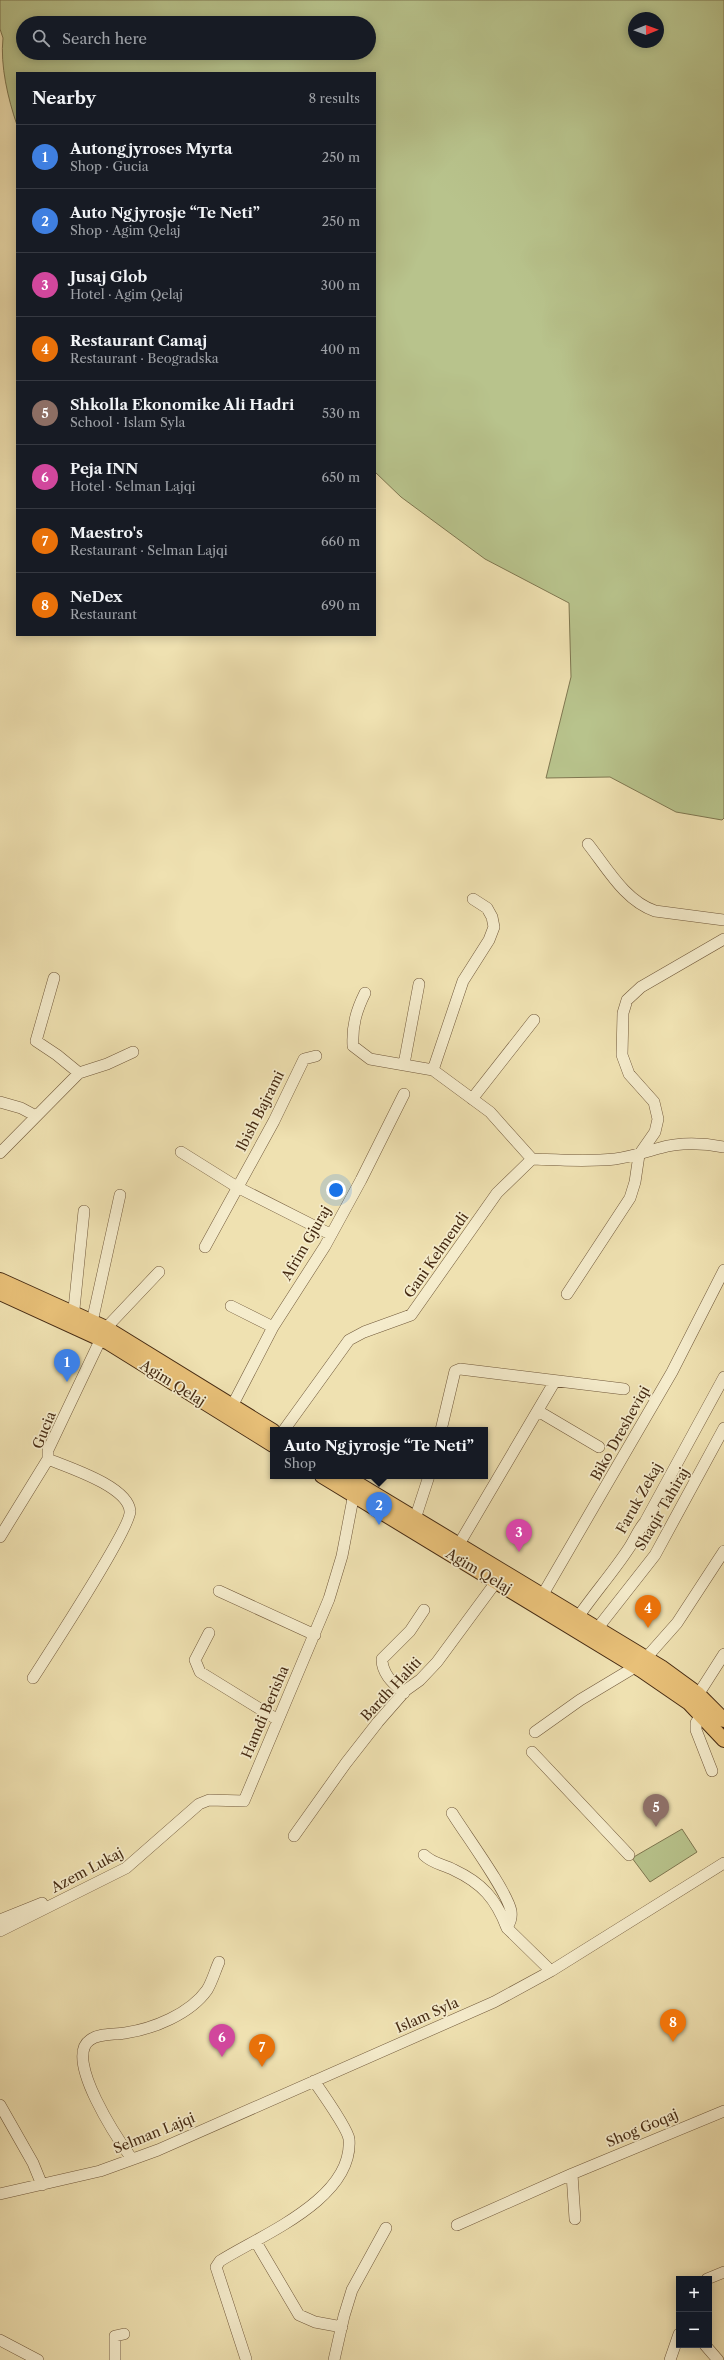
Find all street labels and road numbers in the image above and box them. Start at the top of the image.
street label: Ibish Bajrami [232,1068,288,1154]
street label: Afrim Gjuraj [277,1202,335,1284]
street label: Gani Kelmendi [400,1209,472,1301]
street label: Agim Qelaj [136,1355,209,1410]
street label: Biko Dresheviqi [586,1382,654,1484]
street label: Gucia [28,1408,60,1451]
street label: Faruk Zekaj [612,1459,666,1537]
street label: Shaqir Tahiraj [631,1464,693,1554]
street label: Agim Qelaj [442,1544,515,1598]
street label: Bardh Haliti [357,1653,425,1725]
street label: Hamdi Berisha [237,1662,293,1761]
street label: Azem Lukaj [47,1843,126,1897]
street label: Islam Syla [393,1993,462,2037]
street label: Shog Goqaj [603,2105,681,2151]
street label: Selman Lajqi [110,2108,198,2158]

